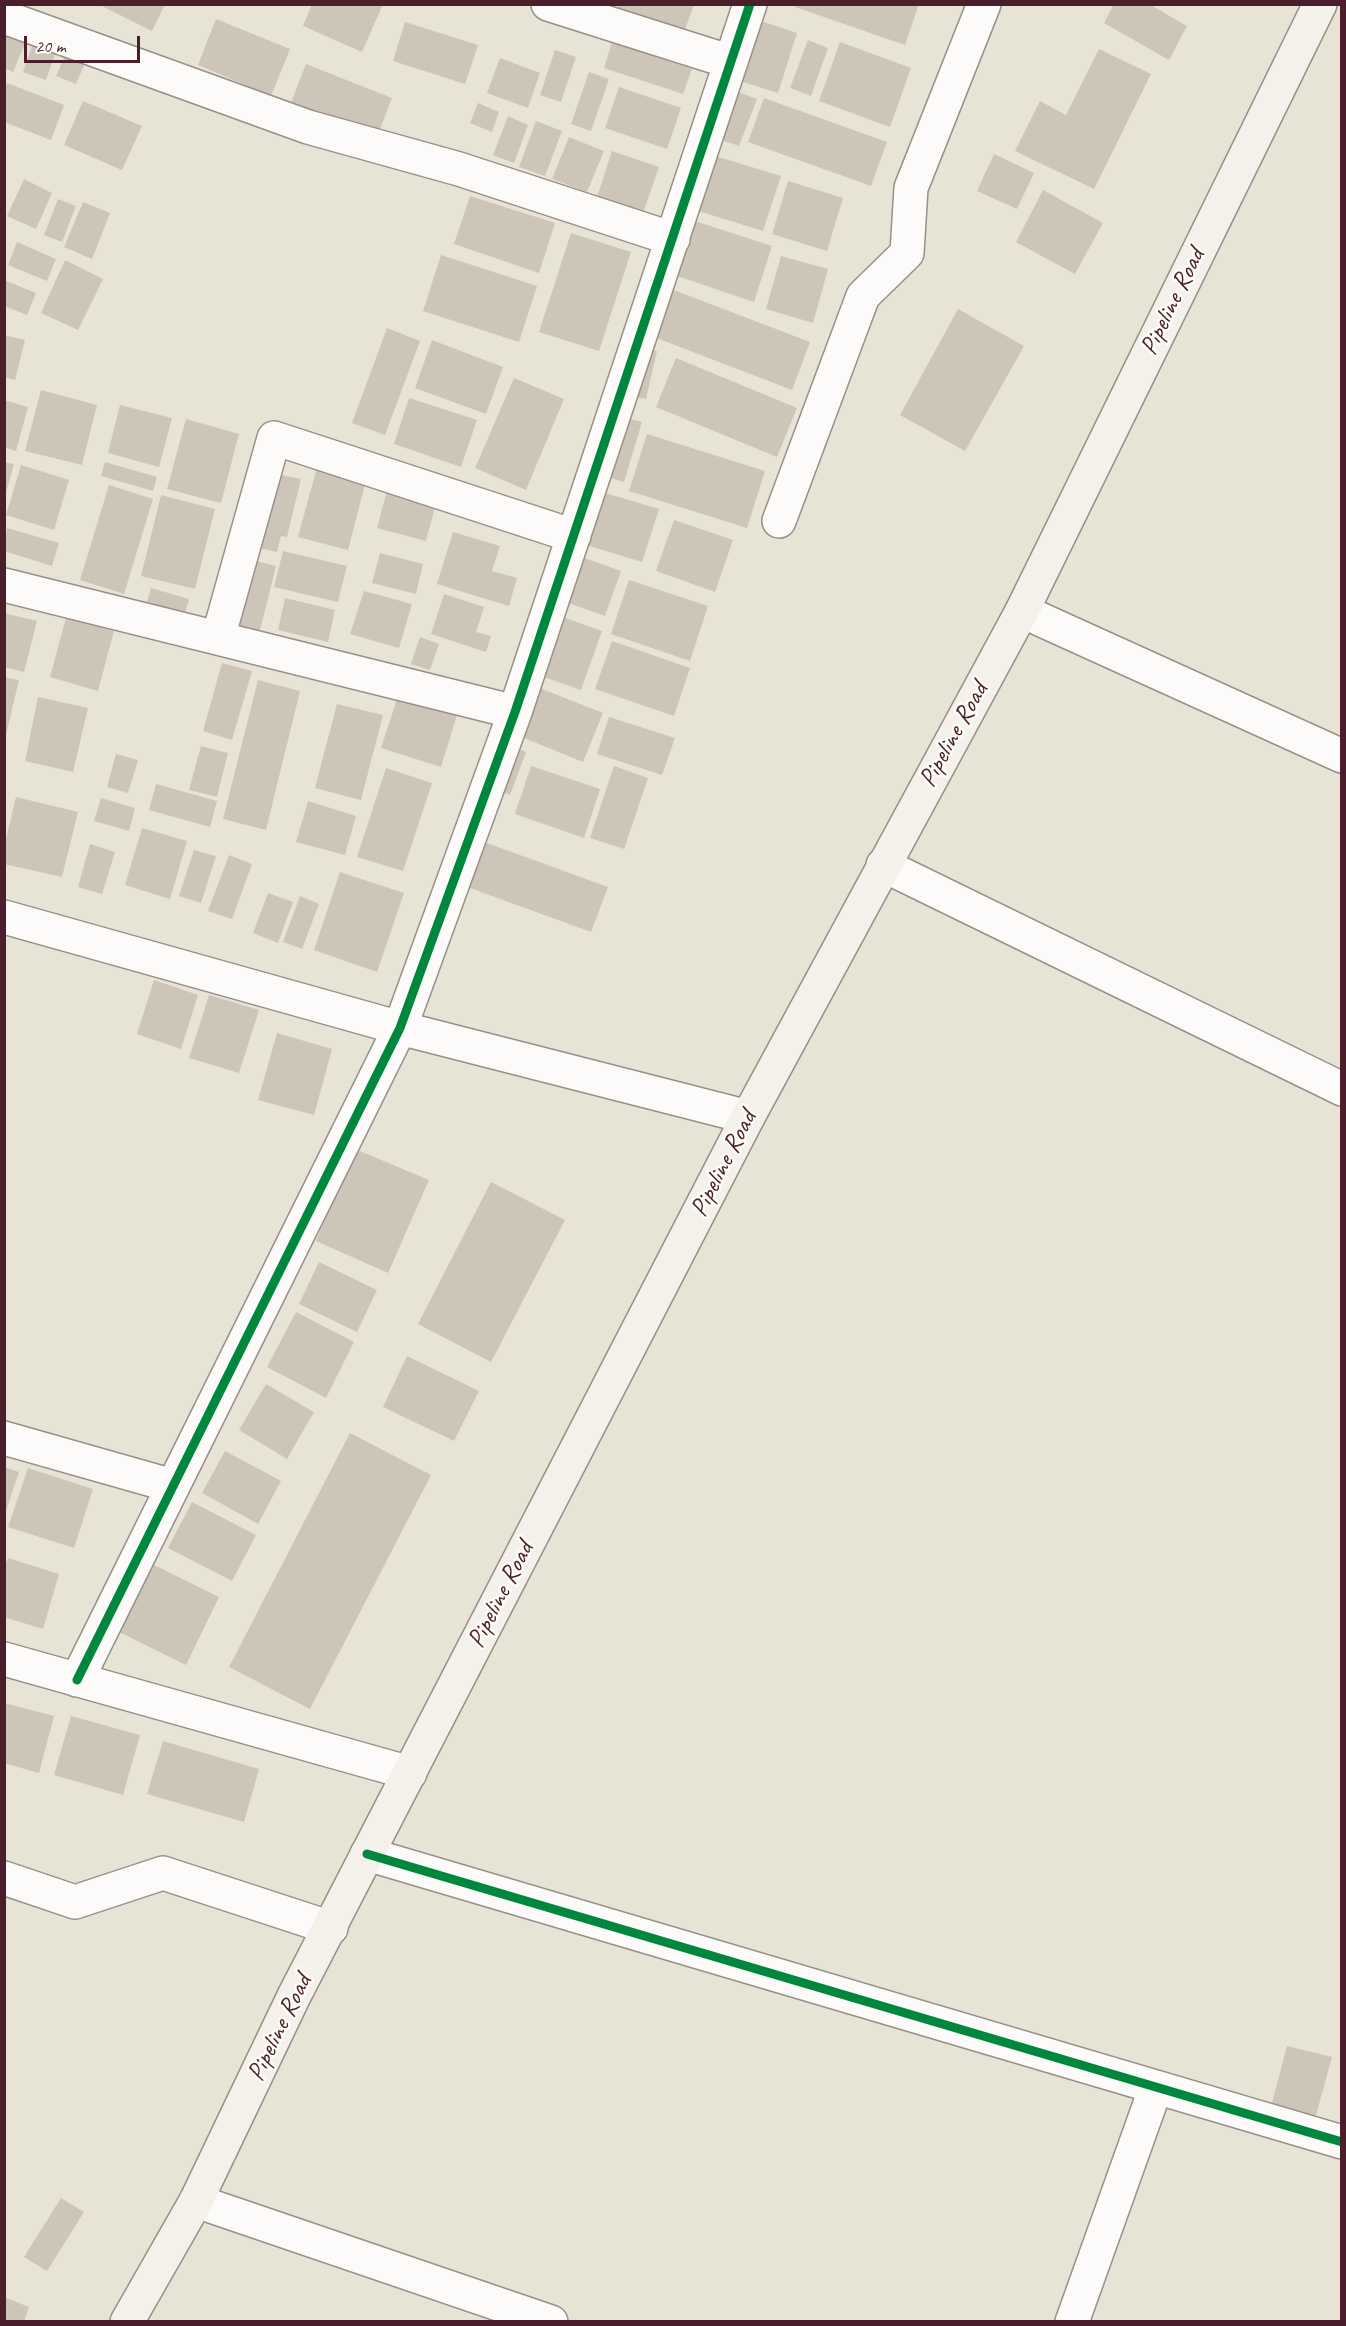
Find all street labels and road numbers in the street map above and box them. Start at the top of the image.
street label: Pipeline Road [1134,244,1212,360]
street label: Pipeline Road [913,677,995,793]
street label: Pipeline Road [684,1106,764,1222]
street label: Pipeline Road [461,1537,541,1653]
street label: Pipeline Road [241,1970,319,2086]

